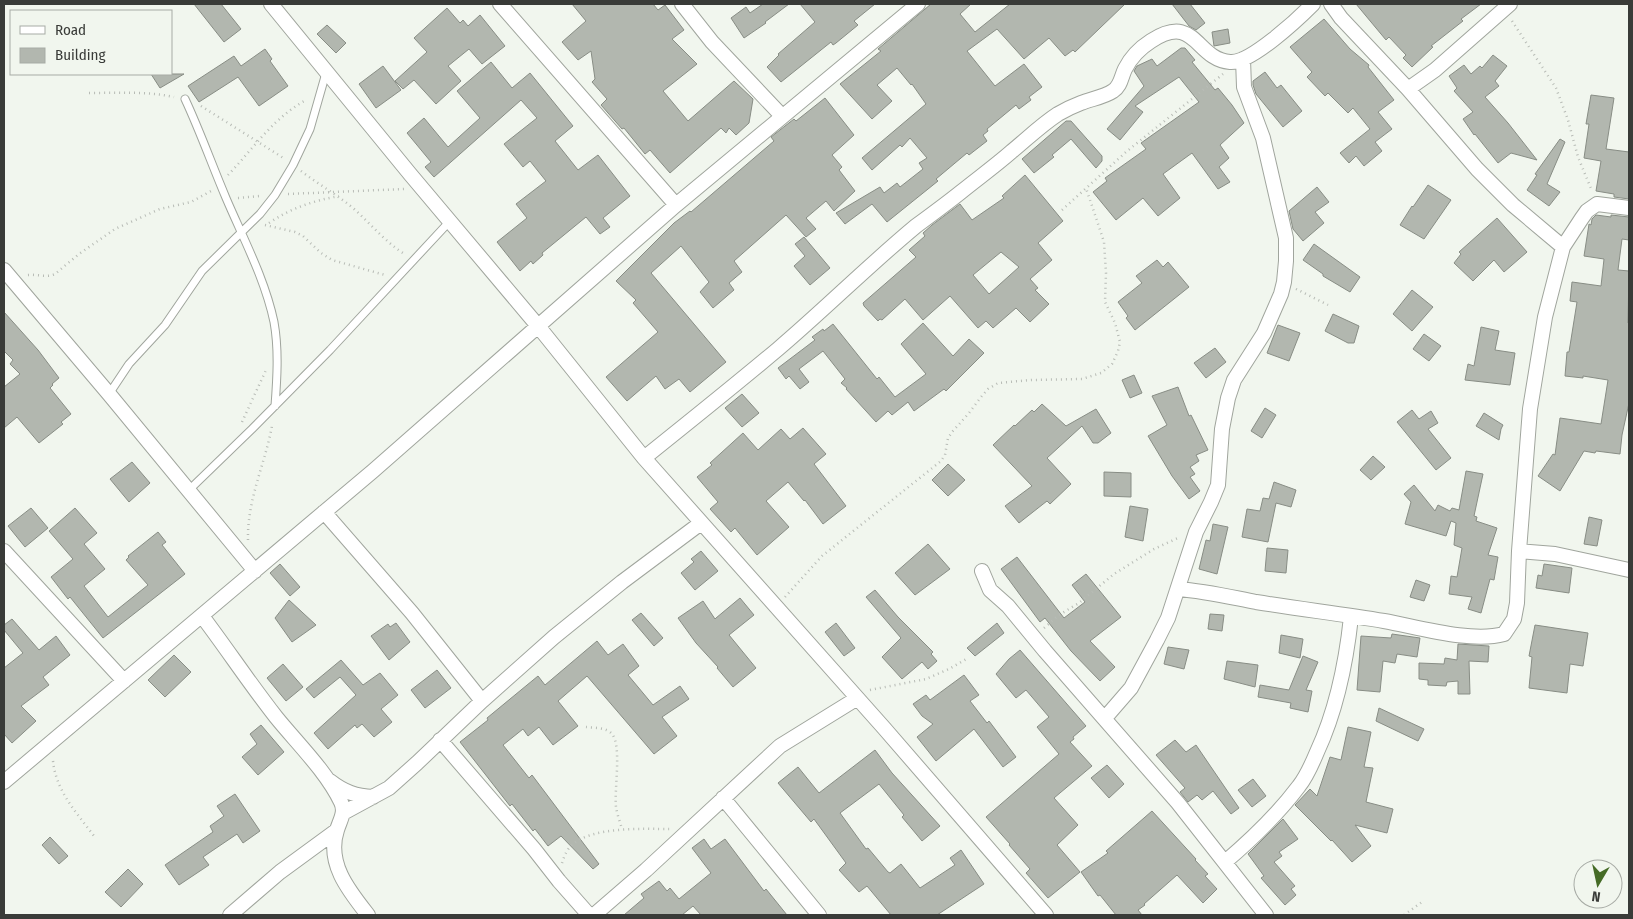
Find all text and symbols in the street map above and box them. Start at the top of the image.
legend [10,10,172,75]
text: Road [55,21,86,39]
text: Building [55,46,106,64]
north arrow [1573,859,1623,909]
text: N [1591,887,1602,905]

